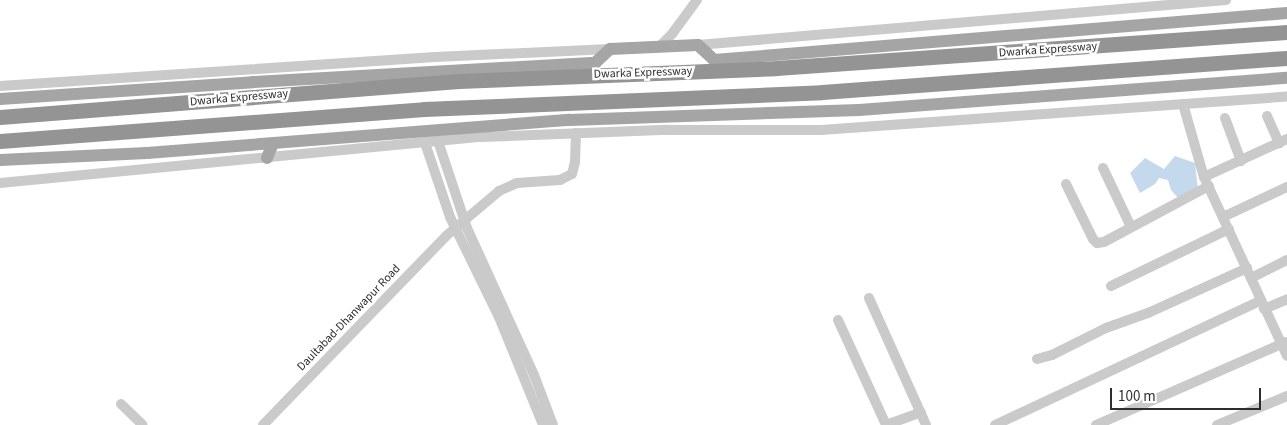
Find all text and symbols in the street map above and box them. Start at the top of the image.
street label: Dwarka Expressway [998,39,1098,61]
street label: Dwarka Expressway [594,64,692,82]
street label: Dwarka Expressway [189,87,289,109]
street label: Daultabad-Dhanwapur Road [294,262,404,374]
scale bar [1112,378,1263,410]
text: 100 m [1118,386,1156,407]

